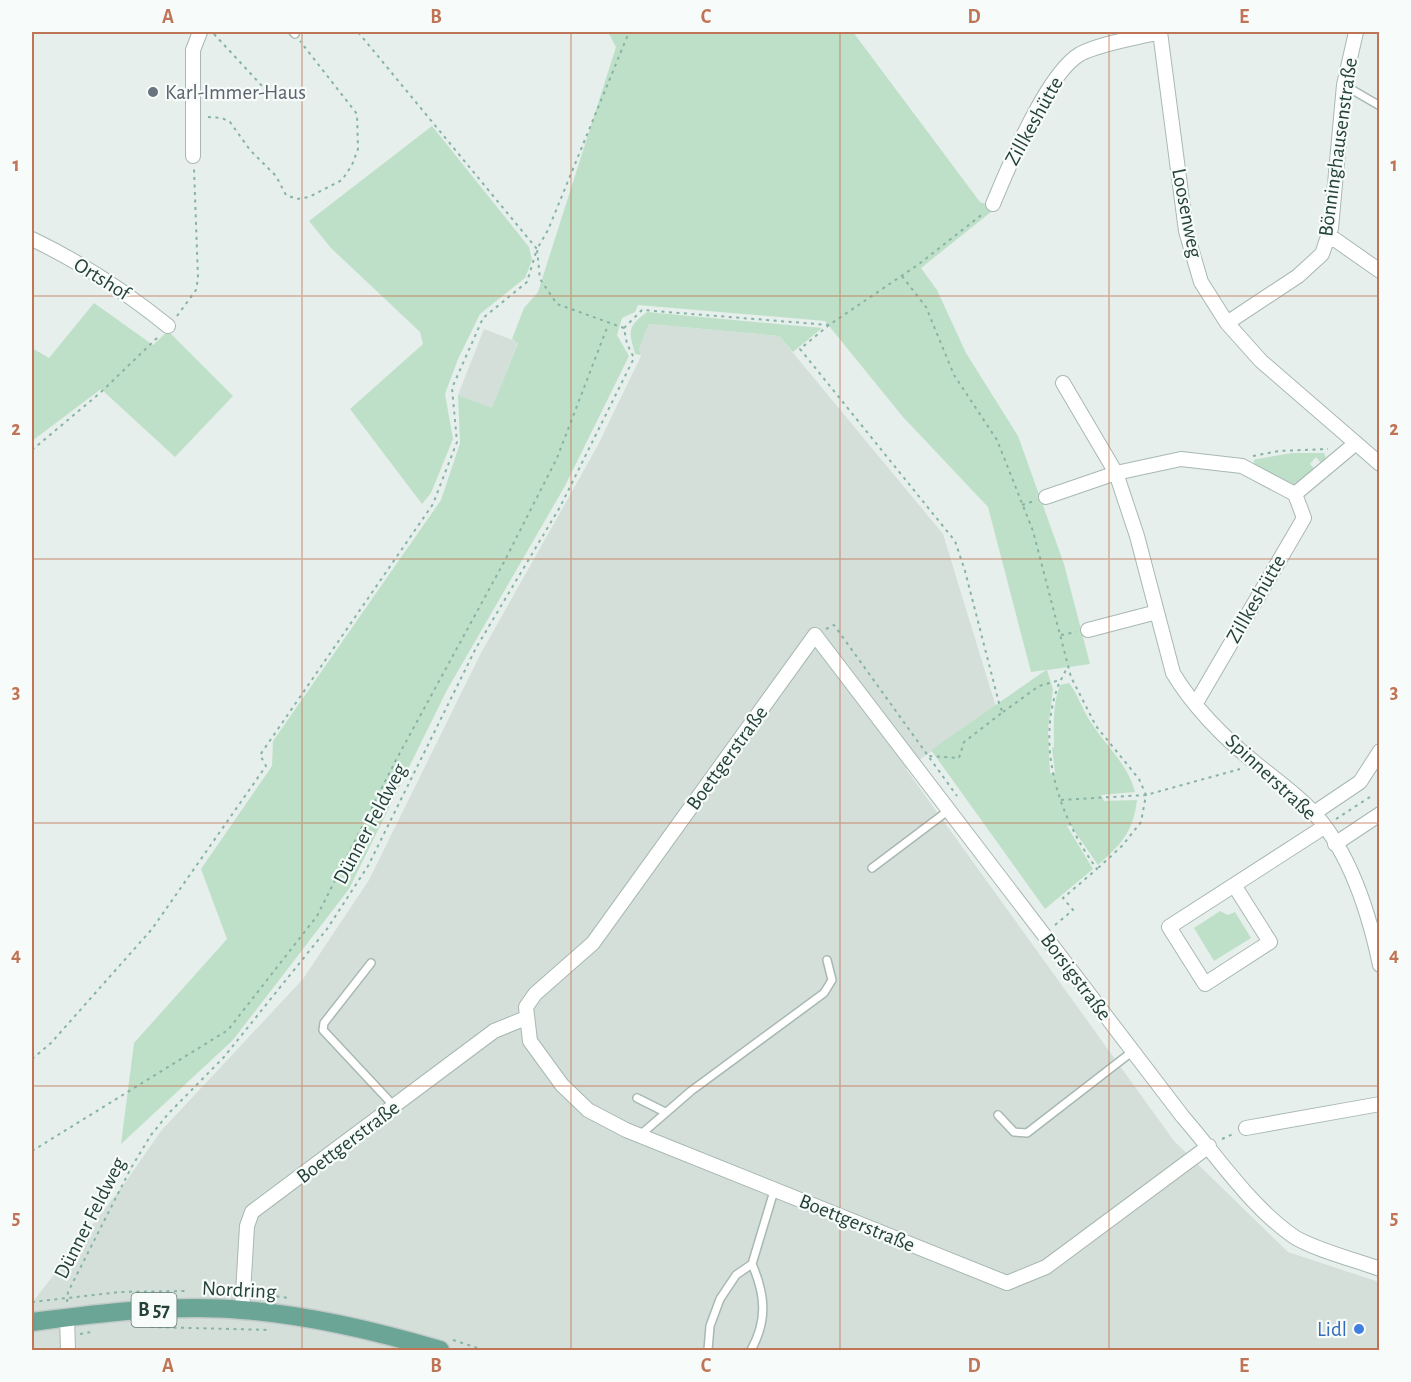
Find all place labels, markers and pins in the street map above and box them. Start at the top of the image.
place label: Karl-Immer-Haus [165,82,306,103]
marker: Karl-Immer-Haus [146,85,160,99]
place label: Lidl [1317,1319,1347,1340]
marker: Lidl [1352,1322,1366,1336]

